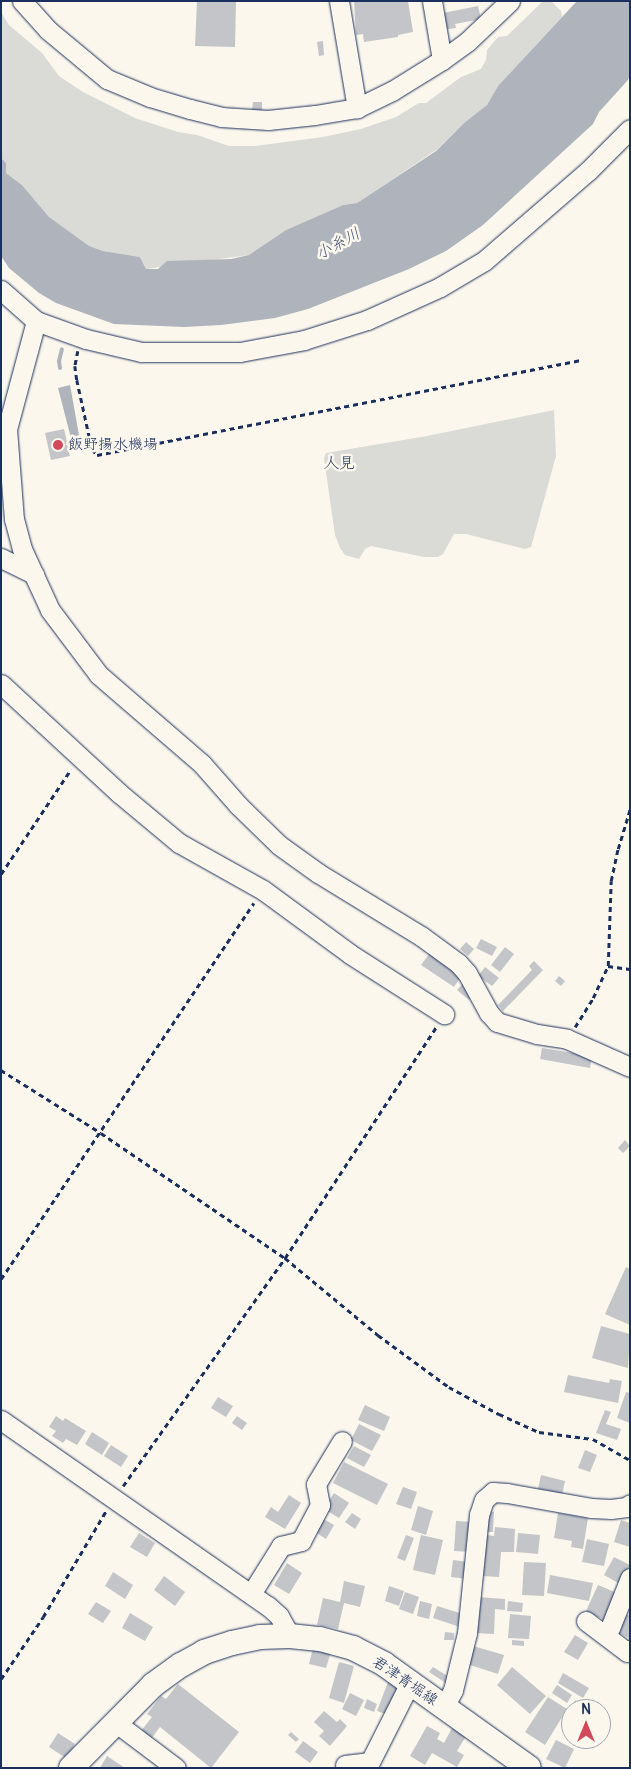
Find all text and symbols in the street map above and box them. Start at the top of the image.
water label: 小糸川 [312,224,364,264]
place label: 飯野揚水機場 [68,436,158,454]
marker: 飯野揚水機場 [52,439,64,451]
district label: 人見 [323,453,355,473]
street label: 君津青堀線 [369,1653,441,1709]
north arrow [561,1699,611,1749]
text: N [581,1701,591,1718]

